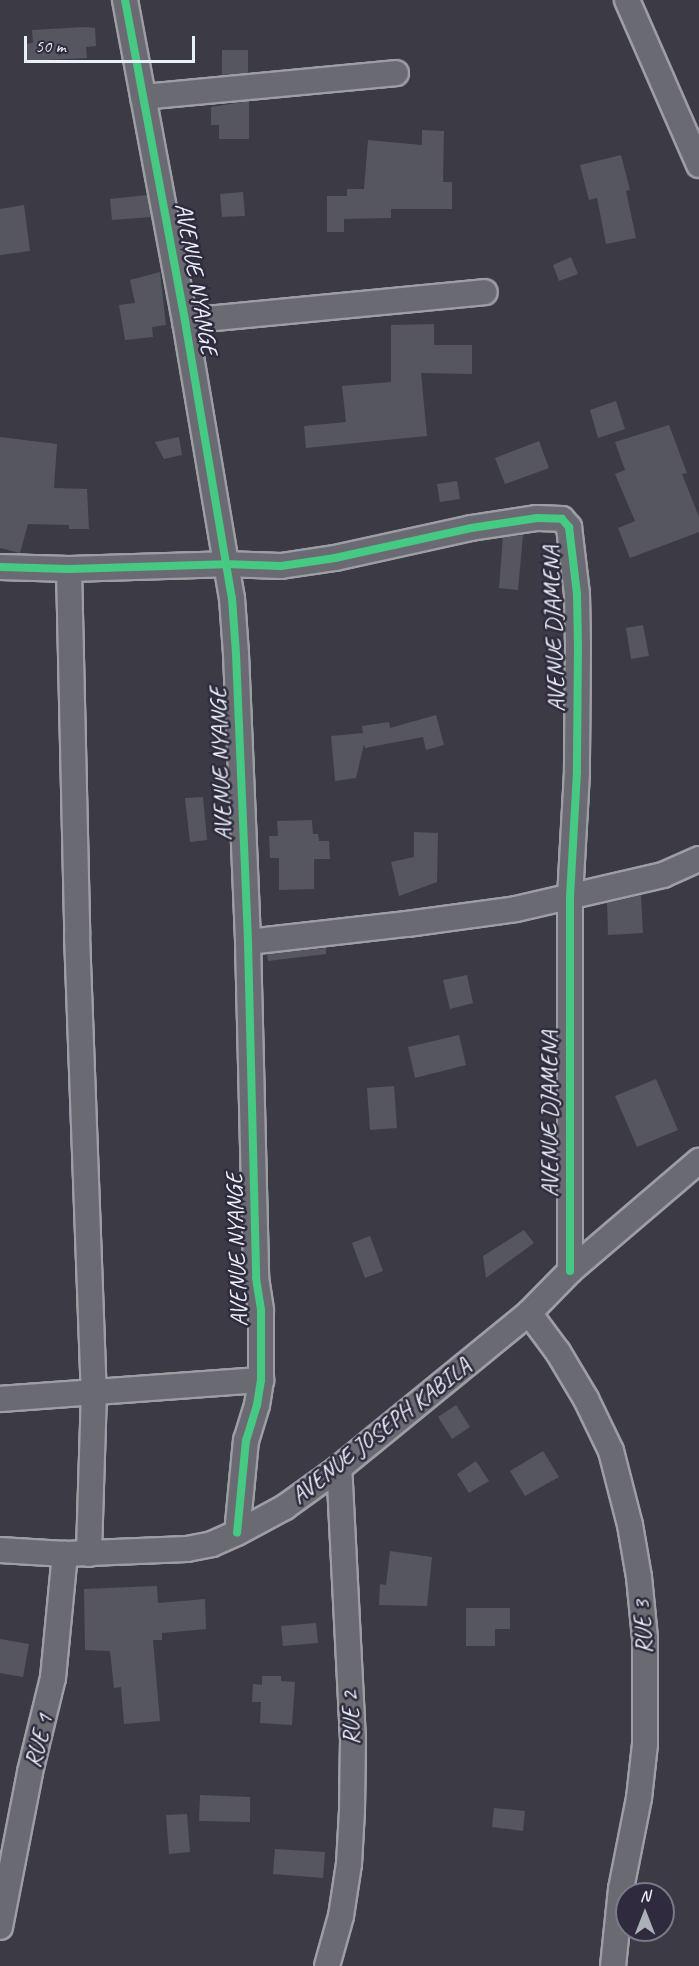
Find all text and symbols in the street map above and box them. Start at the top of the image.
scale bar [27,24,198,62]
text: 50 m [35,35,66,57]
street label: AVENUE NYANGE [168,201,224,357]
street label: AVENUE DJAMENA [537,544,571,714]
street label: AVENUE NYANGE [204,687,238,841]
street label: AVENUE DJAMENA [536,1030,564,1198]
street label: AVENUE NYANGE [220,1173,254,1327]
street label: AVENUE JOSEPH KABILA [285,1352,477,1510]
street label: RUE 3 [627,1599,659,1655]
street label: RUE 2 [336,1691,366,1745]
street label: RUE 1 [19,1711,59,1771]
north arrow [615,1882,675,1942]
text: N [640,1886,650,1906]

